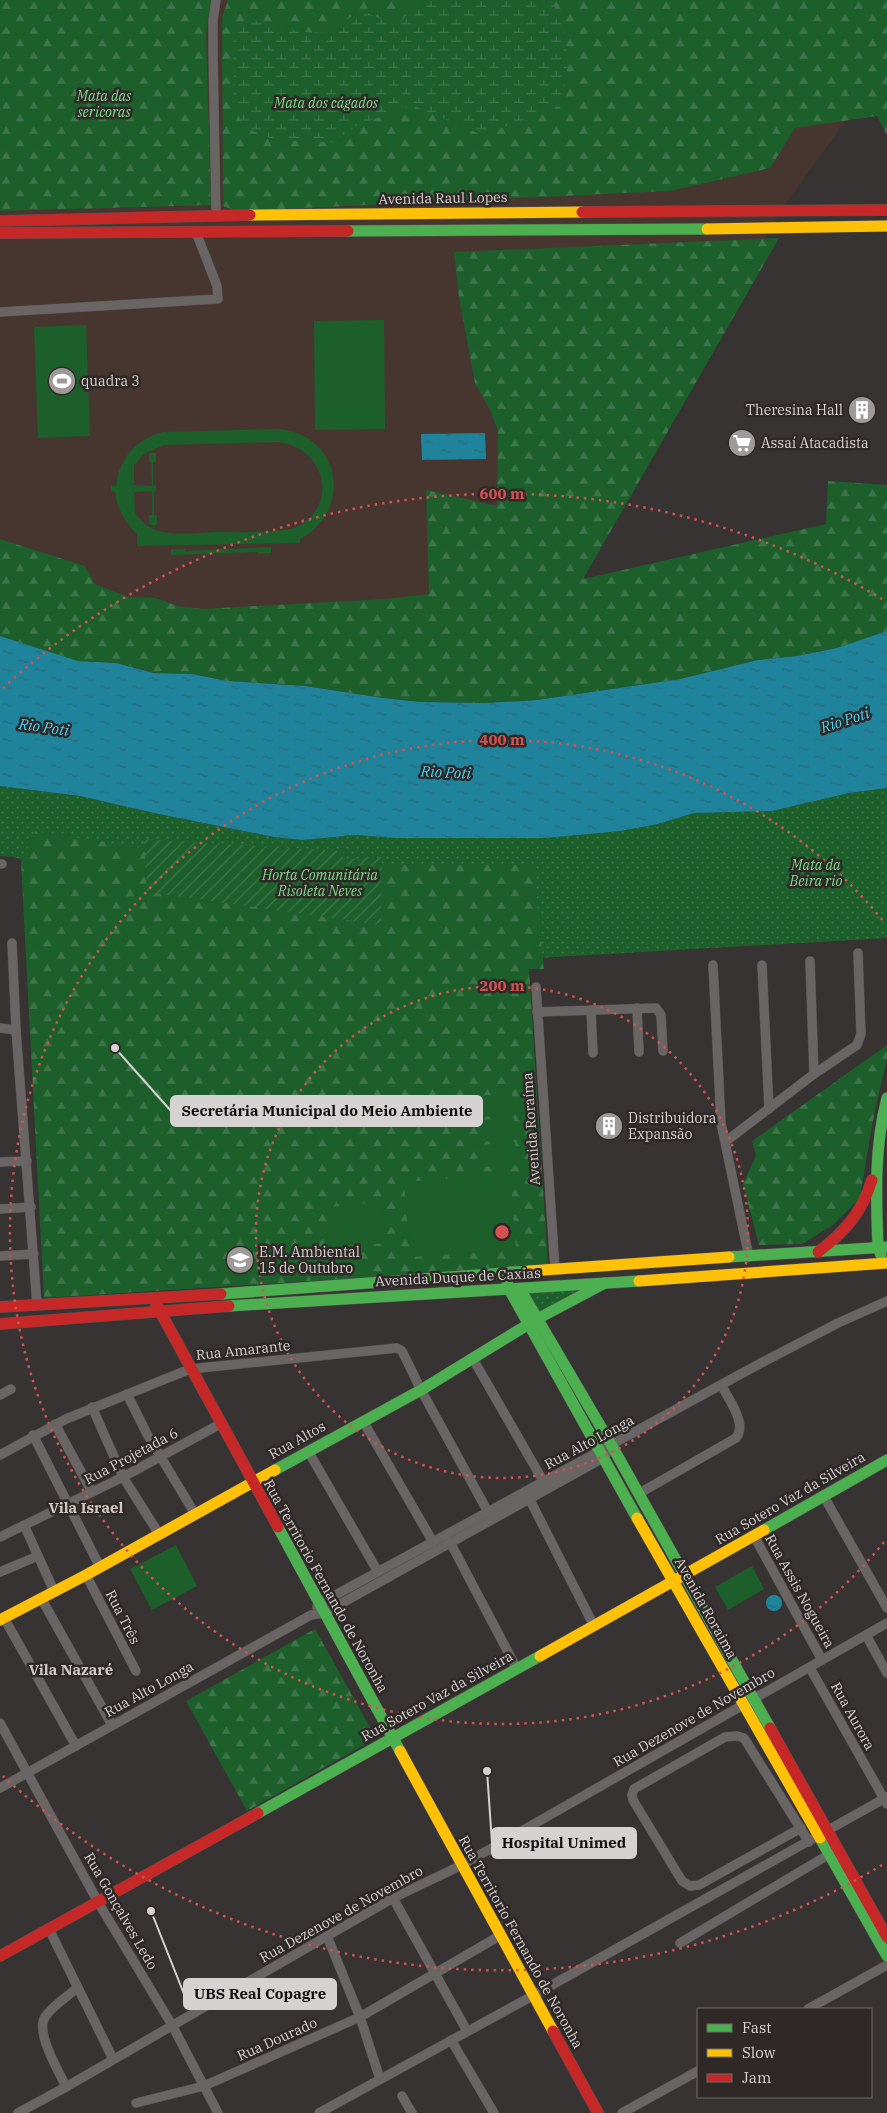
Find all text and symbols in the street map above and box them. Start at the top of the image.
park label: Mata das sericoras [76,87,132,121]
park label: Mata dos cágados [273,94,379,112]
street label: Avenida Raul Lopes [378,188,508,208]
sports icon: quadra 3 [47,366,77,396]
place label: quadra 3 [81,372,140,390]
building icon: Theresina Hall [847,395,877,425]
place label: Theresina Hall [746,401,843,419]
supermarket icon: Assaí Atacadista [727,428,757,458]
place label: Assaí Atacadista [761,434,869,452]
text: 600 m [479,484,525,503]
water label: Rio Poti [817,703,872,737]
water label: Rio Poti [17,714,71,740]
text: 400 m [479,730,525,749]
water label: Rio Poti [419,761,472,783]
park label: Mata da Beira rio [789,856,842,890]
park label: Horta Comunitária Risoleta Neves [261,866,378,900]
text: 200 m [479,976,525,995]
street label: Avenida Roraíma [518,1072,544,1186]
callout: Secretária Municipal do Meio Ambiente [171,1096,482,1126]
text: Secretária Municipal do Meio Ambiente [181,1101,473,1120]
place label: Distribuidora Expansão [628,1109,717,1143]
building icon: Distribuidora Expansão [594,1111,624,1141]
centre of rings [493,1223,511,1241]
place label: E.M. Ambiental 15 de Outubro [259,1243,360,1277]
school or university icon: E.M. Ambiental 15 de Outubro [225,1245,255,1275]
street label: Avenida Duque de Caxias [375,1264,541,1290]
street label: Rua Amarante [195,1336,291,1364]
street label: Rua Alto Longa [541,1411,637,1473]
street label: Rua Altos [265,1417,329,1463]
street label: Rua Projetada 6 [81,1424,181,1488]
street label: Rua Sotero Vaz da Silveira [712,1447,869,1548]
street label: Rua Territorio Fernando de Noronha [260,1476,392,1696]
district label: Vila Israel [49,1498,124,1517]
street label: Rua Assis Nogueira [761,1531,839,1651]
street label: Avenida Roraima [671,1554,741,1662]
street label: Rua Três [102,1587,144,1647]
street label: Rua Sotero Vaz da Silveira [358,1647,516,1745]
street label: Rua Alto Longa [101,1657,197,1721]
district label: Vila Nazaré [29,1660,113,1679]
street label: Rua Dezenove de Novembro [610,1663,778,1771]
street label: Rua Aurora [827,1679,879,1753]
callout: Hospital Unimed [492,1828,636,1858]
street label: Rua Territorio Fernando de Noronha [455,1832,587,2052]
text: Hospital Unimed [502,1833,627,1852]
street label: Rua Gonçalves Ledo [80,1849,162,1973]
street label: Rua Dezenove de Novembro [256,1861,426,1966]
callout: UBS Real Copagre [184,1979,336,2009]
text: UBS Real Copagre [194,1984,326,2003]
legend [697,2008,872,2098]
street label: Rua Dourado [234,2013,320,2065]
text: Fast [742,2018,772,2037]
text: Slow [742,2043,776,2062]
text: Jam [742,2068,771,2087]

